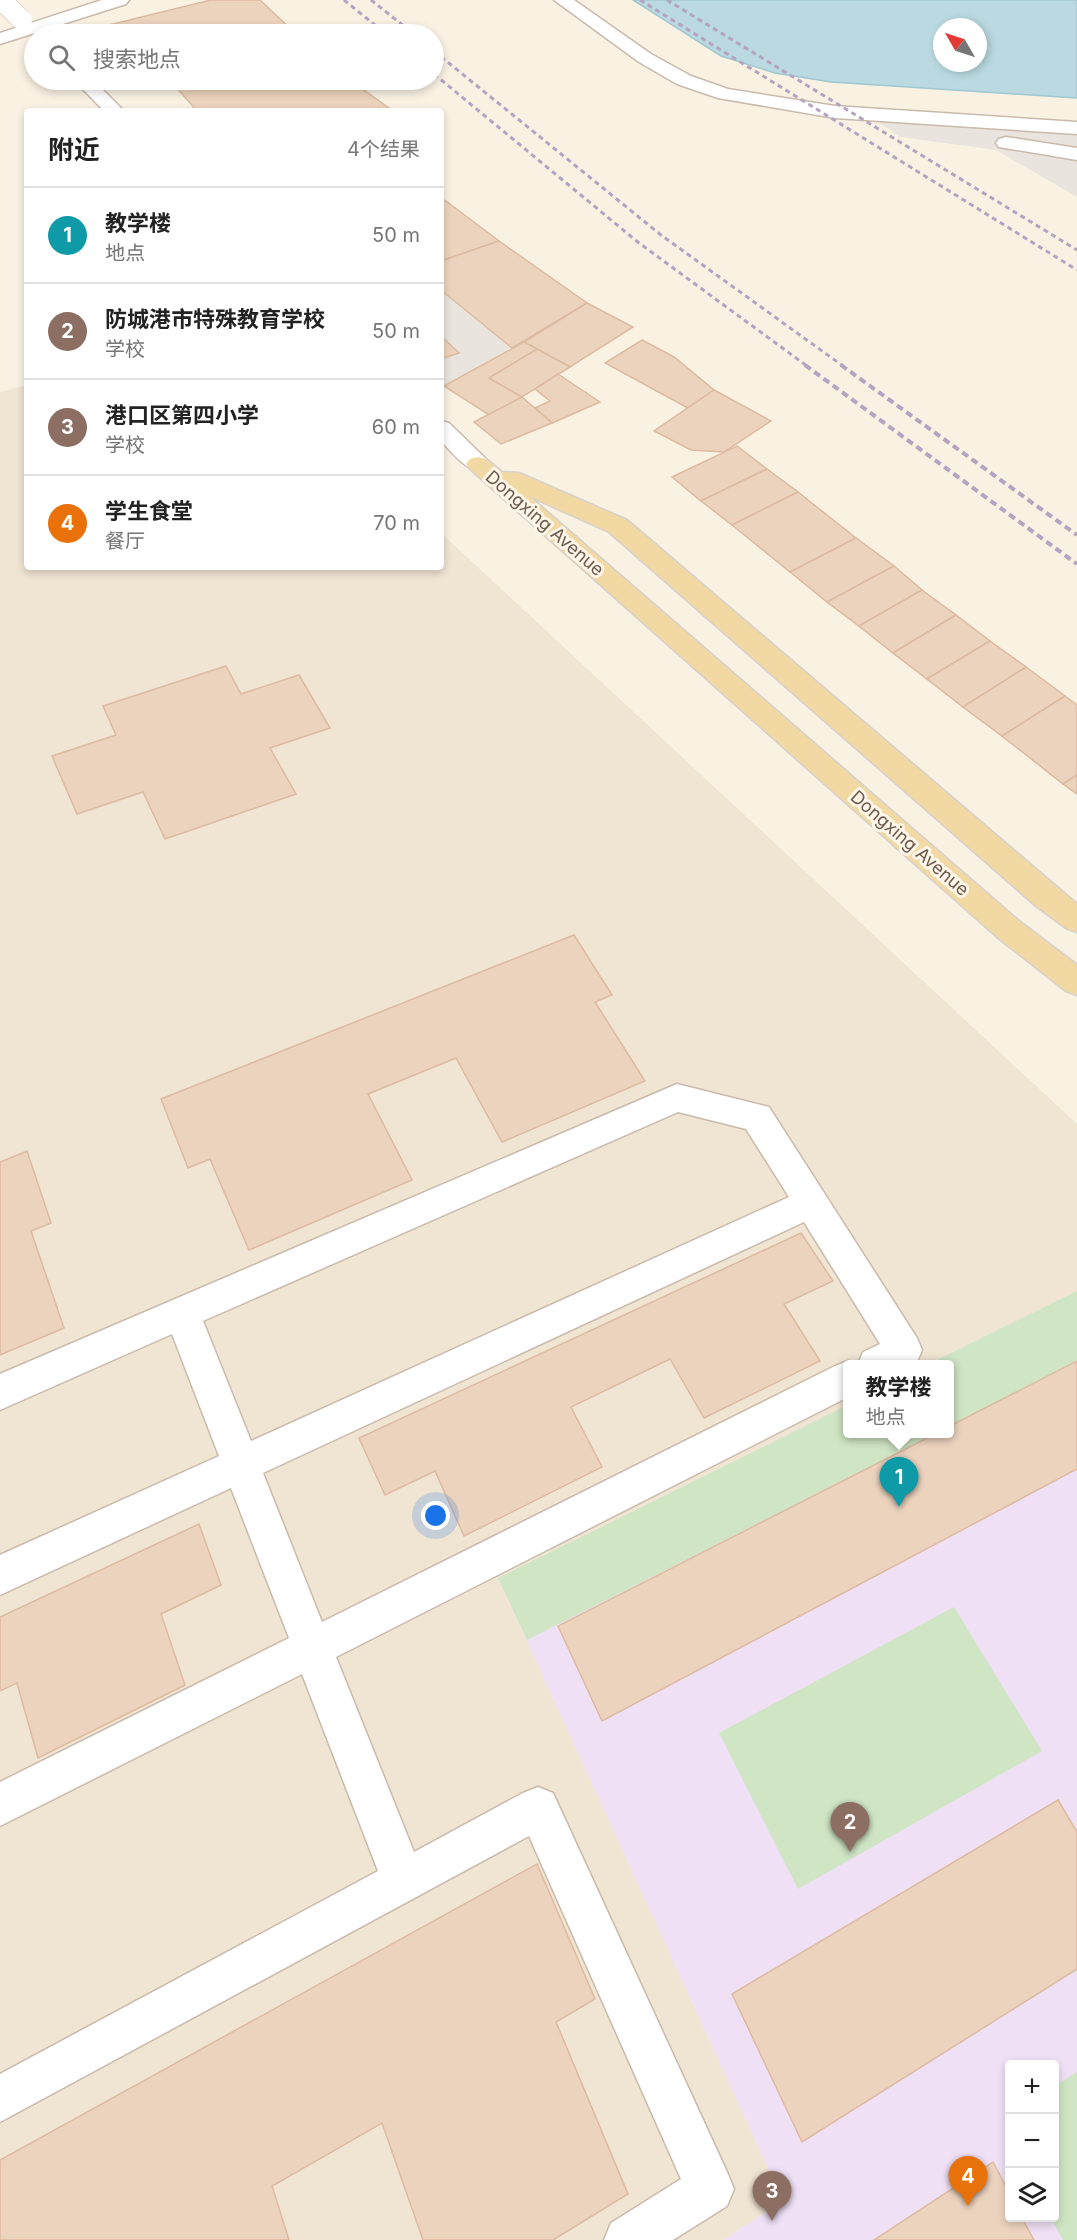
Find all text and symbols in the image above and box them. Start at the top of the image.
north arrow [933,18,987,72]
search box [24,24,444,90]
icon: search [45,41,78,74]
text: 搜索地点 [93,46,181,72]
text: 附近 [48,134,100,165]
text: 4个结果 [347,137,420,161]
text: 教学楼 [105,210,171,236]
text: 1 [63,223,72,247]
text: 50 m [372,223,420,247]
text: 地点 [105,241,145,265]
text: 防城港市特殊教育学校 [105,306,325,332]
text: 2 [61,319,74,343]
text: 50 m [372,319,420,343]
text: 学校 [105,337,145,361]
text: 港口区第四小学 [105,402,259,428]
text: 3 [61,415,74,439]
text: 60 m [372,415,420,439]
text: 学校 [105,433,145,457]
street label: Dongxing Avenue [482,466,608,580]
text: 学生食堂 [105,498,193,524]
text: 4 [61,511,74,535]
text: 70 m [373,511,420,535]
text: 餐厅 [105,529,145,553]
street label: Dongxing Avenue [847,786,973,900]
popup [843,1360,954,1438]
text: 教学楼 [865,1374,932,1400]
text: 地点 [865,1405,905,1429]
pin: 1 [880,1458,918,1507]
your location [421,1501,450,1530]
pin: 2 [830,1802,870,1852]
map controls [1005,2060,1059,2222]
button: + [1005,2060,1059,2114]
button: − [1005,2114,1059,2168]
pin: 4 [948,2156,988,2206]
button: layers [1005,2168,1059,2222]
pin: 3 [752,2172,792,2221]

